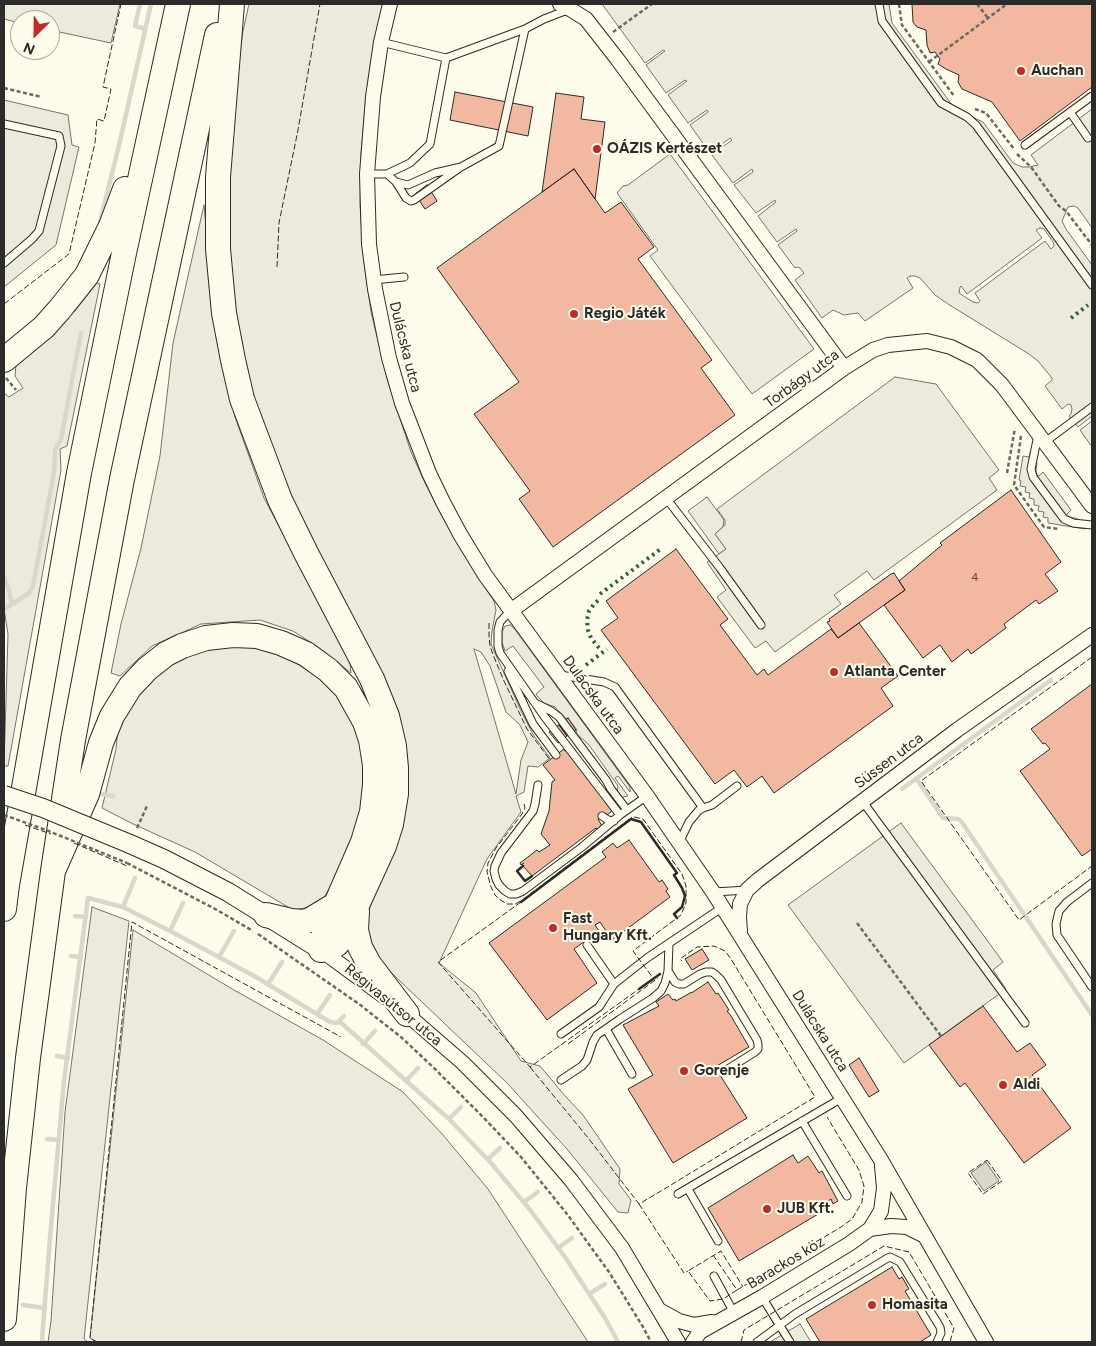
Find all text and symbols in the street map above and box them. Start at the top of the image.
north arrow [10,10,60,60]
text: N [21,38,38,58]
place label: Auchan [1031,62,1083,80]
marker: Auchan [1015,65,1027,77]
place label: OÁZIS Kertészet [607,140,722,158]
marker: OÁZIS Kertészet [591,143,603,155]
street label: Dulácska utca [385,300,425,394]
place label: Regio Játék [584,305,666,323]
marker: Regio Játék [568,308,580,320]
street label: Torbágy utca [761,346,843,412]
house number: 4 [971,570,979,584]
street label: Dulácska utca [558,652,628,738]
place label: Atlanta Center [844,663,946,681]
marker: Atlanta Center [828,666,840,678]
street label: Süssen utca [851,729,927,793]
place label: Fast Hungary Kft. [563,910,652,945]
marker: Fast Hungary Kft. [547,922,559,934]
street label: Régivasútsor utca [341,960,445,1050]
street label: Dulácska utca [788,987,852,1075]
place label: Gorenje [694,1062,749,1080]
marker: Gorenje [678,1065,690,1077]
place label: Aldi [1013,1076,1040,1094]
marker: Aldi [997,1079,1009,1091]
place label: JUB Kft. [777,1200,834,1218]
marker: JUB Kft. [761,1203,773,1215]
street label: Barackos köz [744,1233,828,1293]
place label: Homasita [882,1296,948,1314]
marker: Homasita [866,1299,878,1311]

